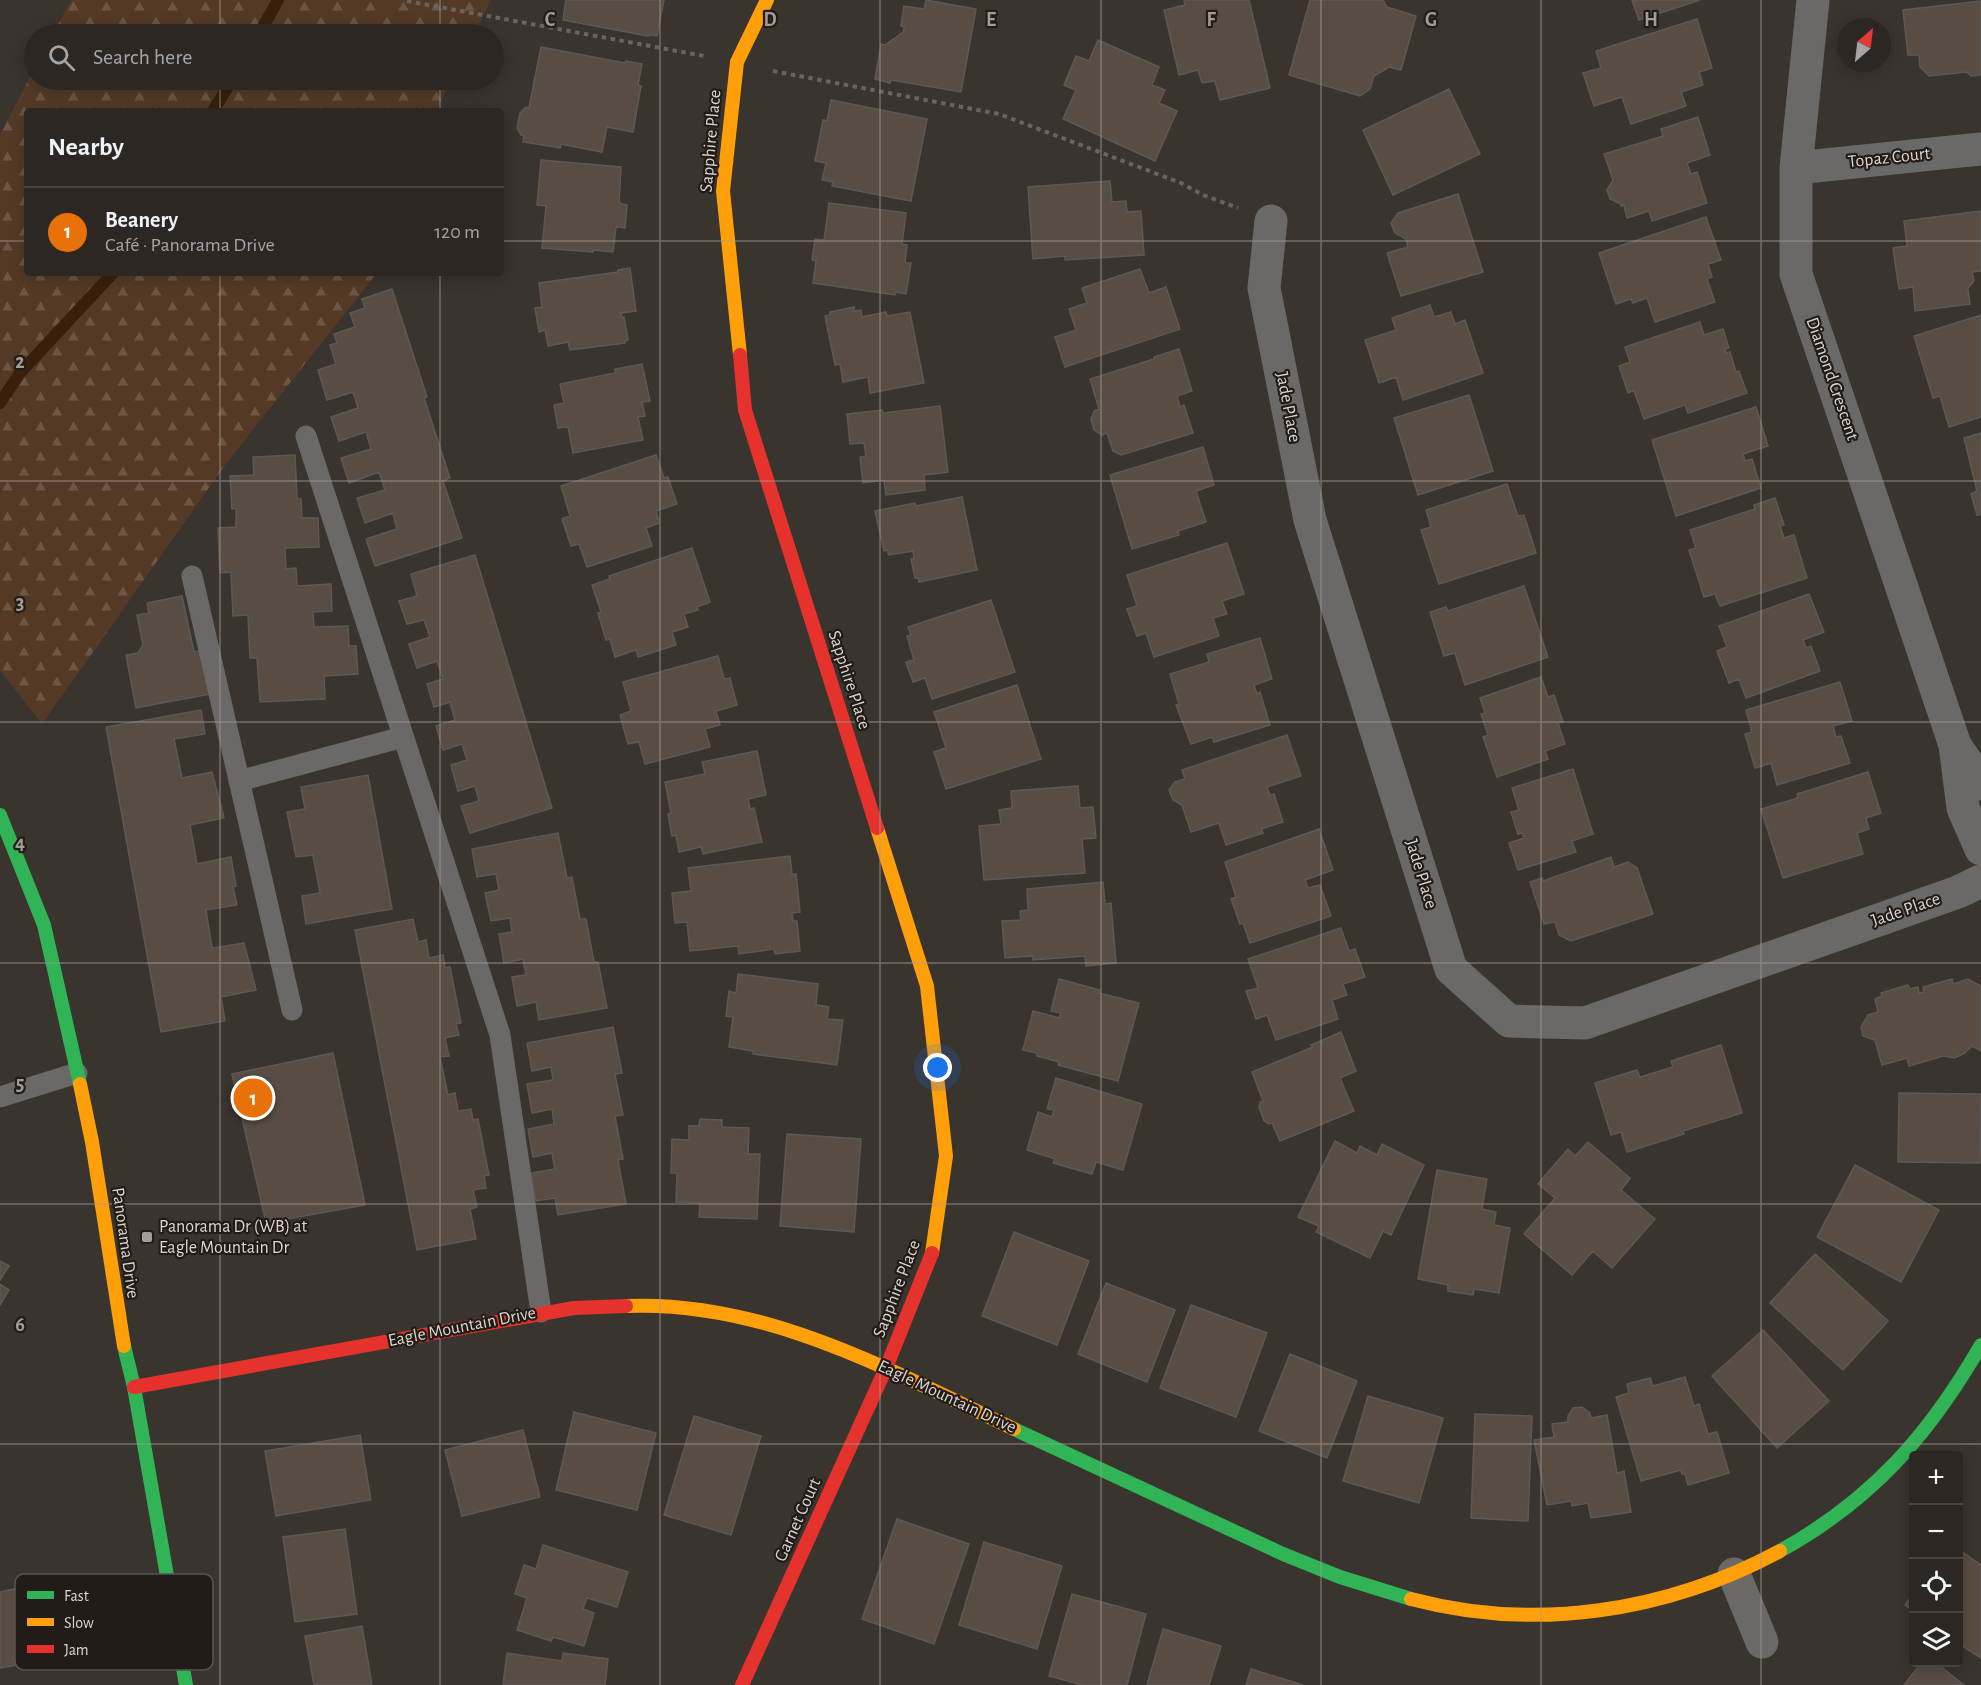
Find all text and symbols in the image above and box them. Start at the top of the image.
text: C [545,10,556,30]
text: D [763,10,777,30]
text: E [986,10,996,30]
text: F [1206,10,1216,30]
text: G [1425,10,1437,30]
text: H [1644,10,1658,30]
north arrow [1837,18,1891,72]
search box [24,24,504,90]
icon: search [45,41,78,74]
text: Search here [93,46,192,68]
street label: Sapphire Place [698,89,724,193]
text: Nearby [48,134,124,160]
street label: Topaz Court [1847,145,1931,171]
text: Beanery [105,209,178,231]
text: 1 [64,222,71,242]
text: 120 m [434,222,480,242]
text: Café · Panorama Drive [105,235,275,255]
street label: Diamond Crescent [1803,315,1862,443]
text: 2 [15,352,25,372]
street label: Jade Place [1272,370,1304,444]
text: 3 [16,593,24,613]
street label: Sapphire Place [825,628,873,732]
text: 4 [15,833,25,853]
street label: Jade Place [1402,837,1440,911]
street label: Jade Place [1869,890,1943,930]
your location [923,1053,952,1082]
text: 5 [16,1074,24,1094]
pin: 1 [234,1076,272,1120]
street label: Panorama Drive [108,1186,142,1300]
place label: Panorama Dr (WB) at Eagle Mountain Dr [159,1218,308,1257]
marker: Panorama Dr (WB) at Eagle Mountain Dr [140,1230,154,1244]
street label: Sapphire Place [870,1238,924,1340]
street label: Eagle Mountain Drive [387,1304,537,1350]
text: 6 [15,1315,25,1335]
street label: Eagle Mountain Drive [875,1357,1019,1437]
map controls [1909,1451,1963,1667]
button: + [1909,1451,1963,1505]
street label: Garnet Court [772,1475,824,1564]
button: − [1909,1505,1963,1559]
button: locate [1909,1559,1963,1613]
legend [15,1574,213,1670]
text: Fast [64,1588,89,1604]
button: layers [1909,1613,1963,1667]
text: Slow [64,1615,94,1631]
text: Jam [64,1642,89,1658]

